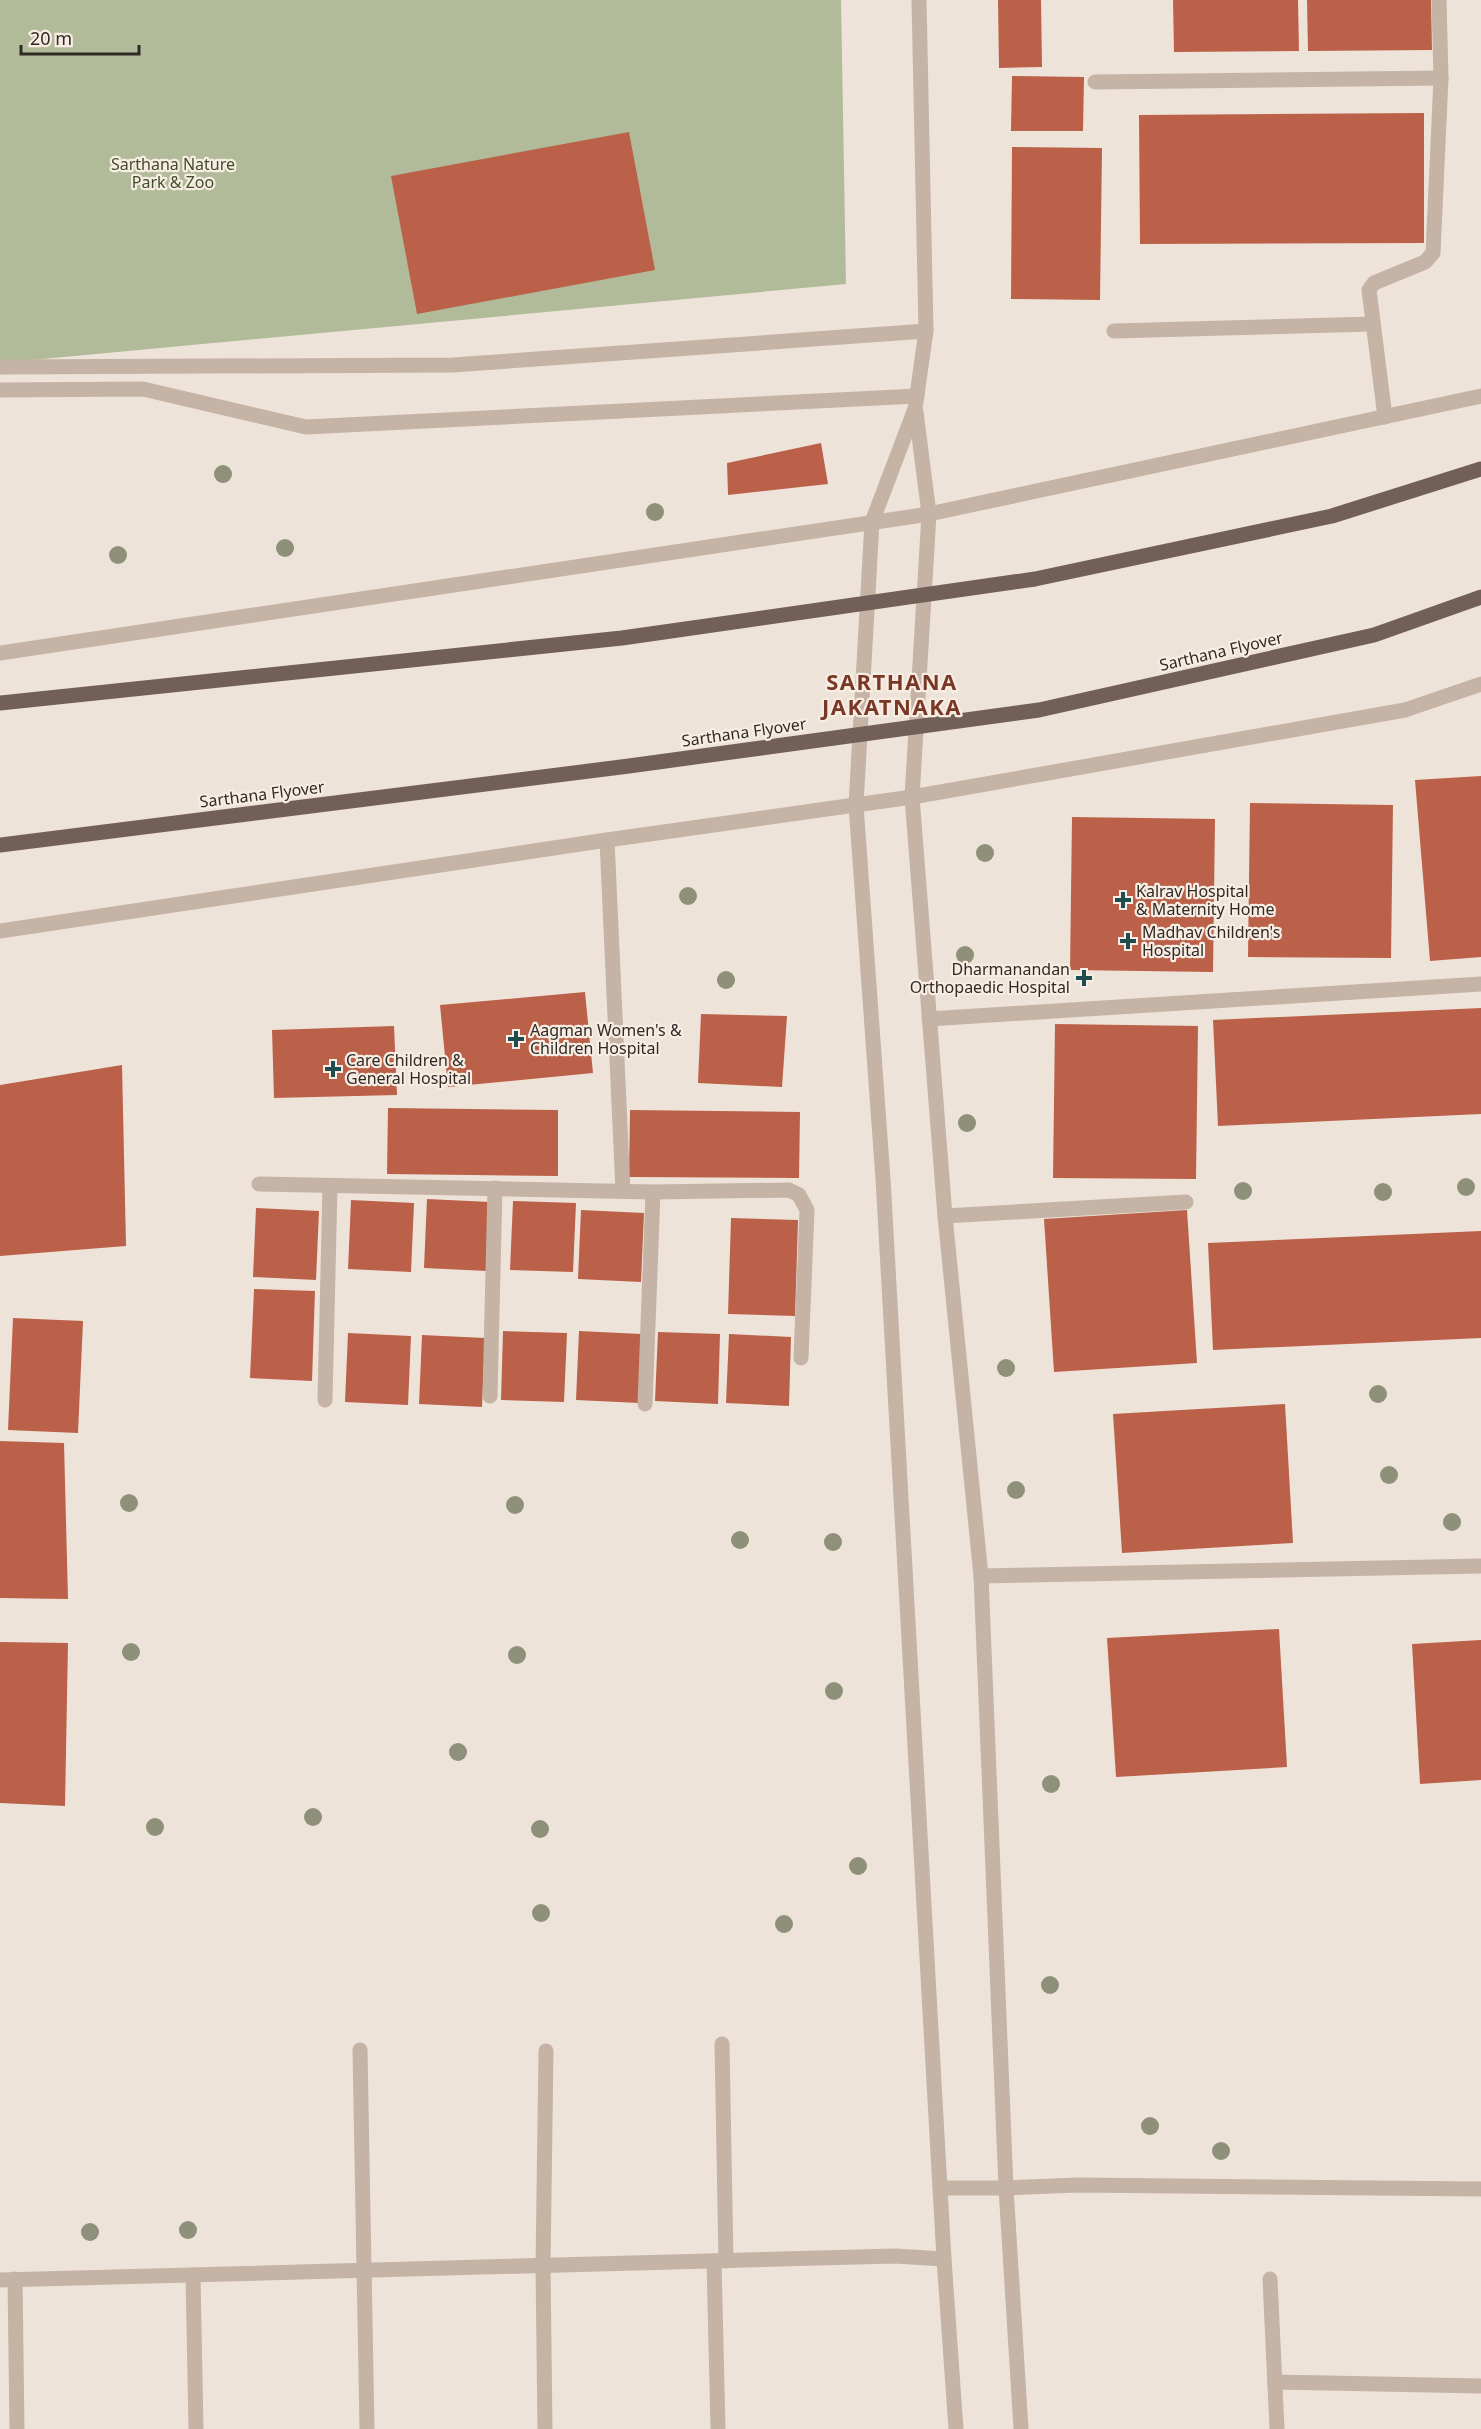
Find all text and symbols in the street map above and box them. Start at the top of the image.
scale bar [21,18,140,56]
text: 20 m [30,26,72,50]
park label: Sarthana Nature Park & Zoo [111,153,235,193]
street label: Sarthana Flyover [1157,626,1285,676]
district label: SARTHANA JAKATNAKA [820,666,962,721]
street label: Sarthana Flyover [680,712,808,752]
street label: Sarthana Flyover [198,775,326,813]
place label: Kalrav Hospital & Maternity Home [1136,880,1274,920]
marker: Kalrav Hospital & Maternity Home [1114,891,1132,909]
place label: Madhav Children's Hospital [1142,921,1280,961]
marker: Madhav Children's Hospital [1119,932,1137,950]
place label: Dharmanandan Orthopaedic Hospital [910,958,1070,998]
marker: Dharmanandan Orthopaedic Hospital [1075,969,1093,987]
place label: Aagman Women's & Children Hospital [530,1019,682,1059]
marker: Aagman Women's & Children Hospital [507,1030,525,1048]
place label: Care Children & General Hospital [346,1049,471,1089]
marker: Care Children & General Hospital [324,1060,342,1078]

